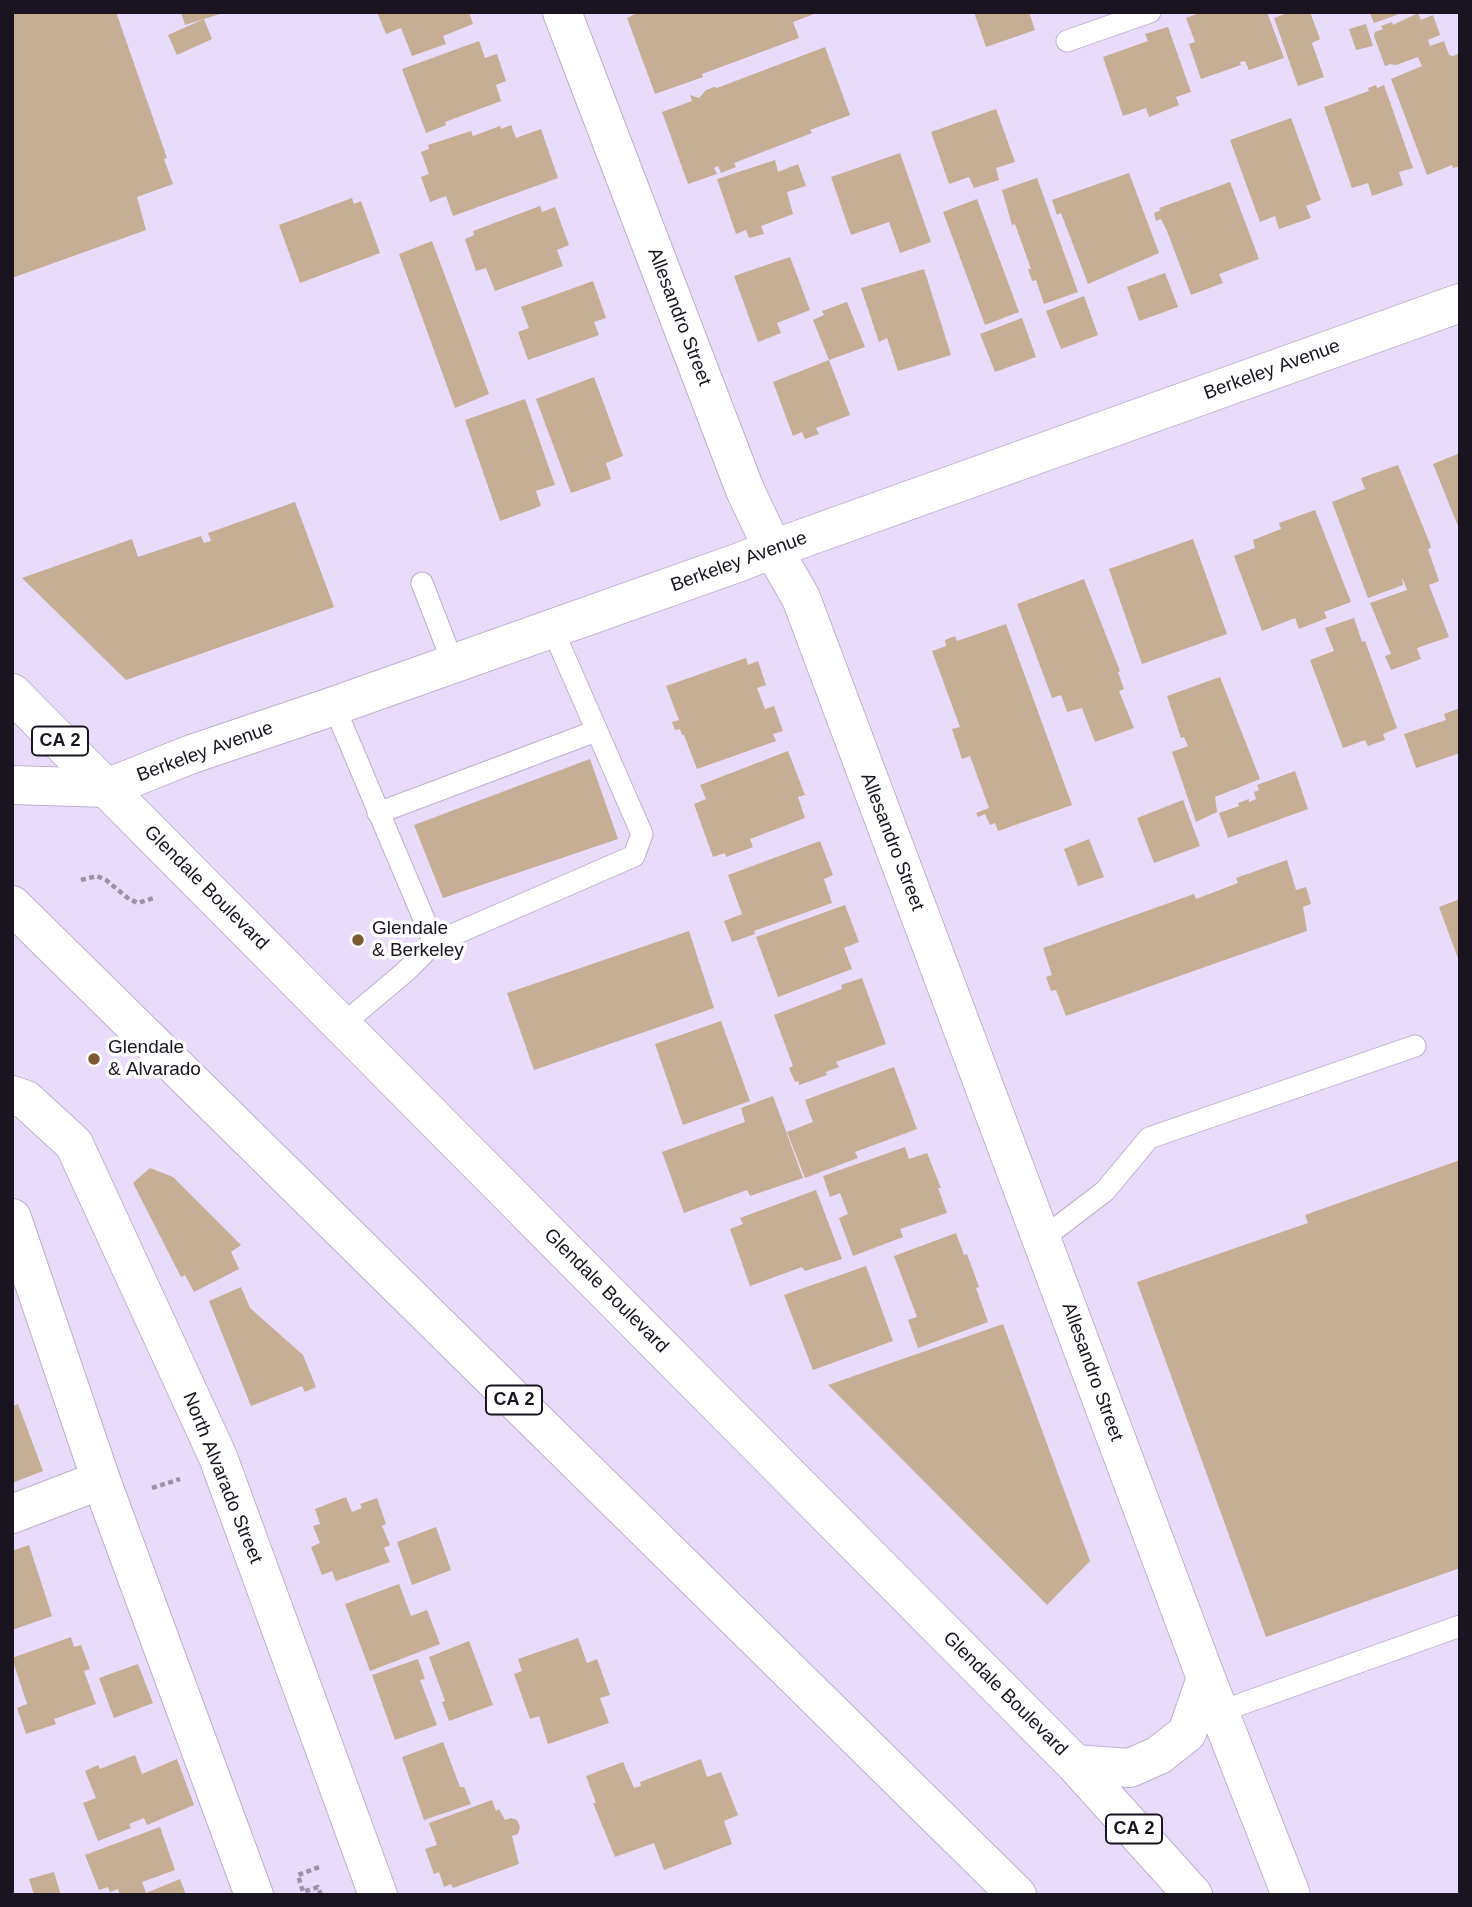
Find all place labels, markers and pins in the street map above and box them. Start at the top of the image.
place label: Glendale & Berkeley [372,918,464,962]
marker: Glendale & Berkeley [350,932,366,948]
place label: Glendale & Alvarado [108,1037,201,1081]
marker: Glendale & Alvarado [86,1051,102,1067]

